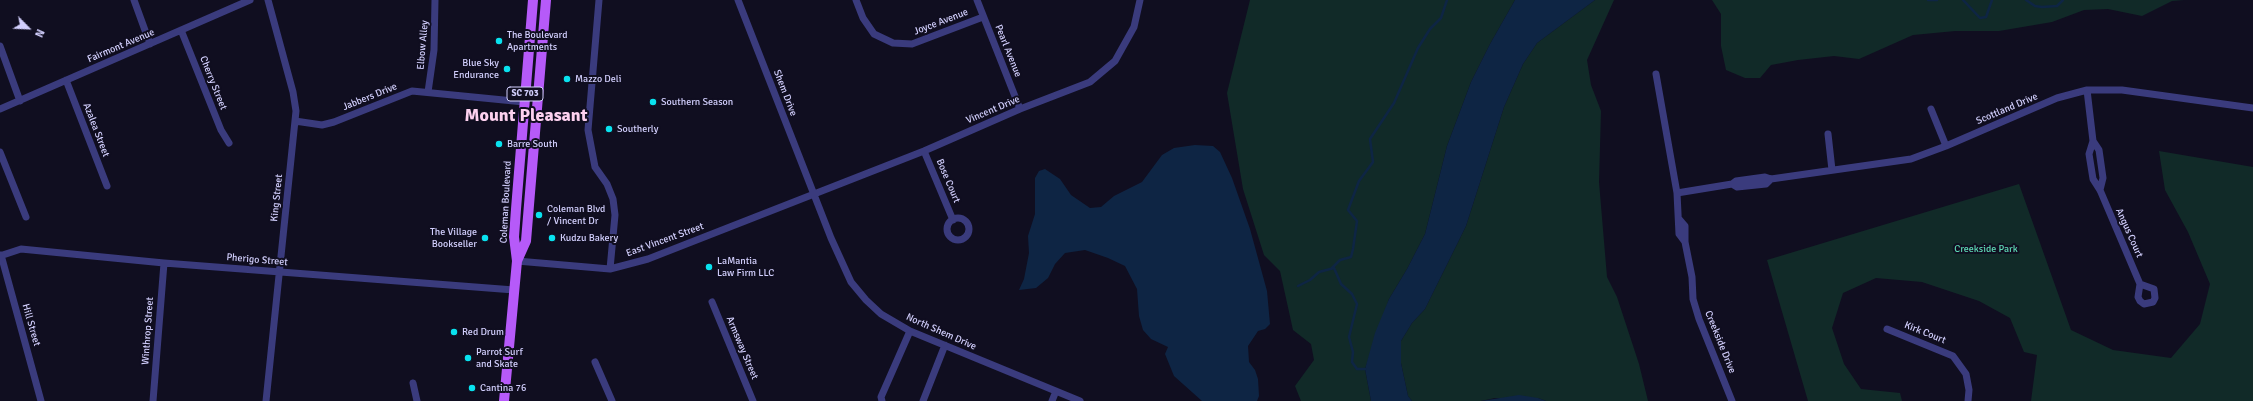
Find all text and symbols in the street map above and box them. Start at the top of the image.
street label: Joyce Avenue [912,6,970,38]
north arrow [8,8,48,48]
street label: Elbow Alley [415,20,431,70]
street label: Pearl Avenue [992,23,1024,79]
street label: Fairmont Avenue [86,26,156,66]
text: N [32,27,47,39]
place label: The Boulevard Apartments [507,29,568,52]
marker: The Boulevard Apartments [494,36,504,46]
street label: Cherry Street [197,54,229,112]
place label: Blue Sky Endurance [453,57,499,80]
marker: Blue Sky Endurance [502,64,512,74]
street label: Shem Drive [771,68,799,118]
place label: Mazzo Deli [575,73,621,85]
marker: Mazzo Deli [562,74,572,84]
street label: Jabbers Drive [341,81,399,113]
road number: SC 703 [507,87,543,101]
street label: Scottland Drive [1974,91,2040,127]
street label: Vincent Drive [964,93,1022,127]
place label: Southern Season [661,96,733,108]
marker: Southern Season [648,97,658,107]
street label: Azalea Street [80,101,112,159]
district label: Mount Pleasant [465,105,587,127]
place label: Southerly [617,123,658,135]
marker: Southerly [604,124,614,134]
place label: Barre South [507,138,558,150]
marker: Barre South [494,139,504,149]
street label: Bose Court [933,157,963,205]
street label: Coleman Boulevard [498,160,514,244]
street label: King Street [269,174,285,222]
place label: Coleman Blvd / Vincent Dr [547,203,605,226]
street label: Angus Court [2113,206,2145,260]
marker: Coleman Blvd / Vincent Dr [534,210,544,220]
street label: East Vincent Street [625,220,705,260]
place label: The Village Bookseller [430,226,477,250]
place label: Kudzu Bakery [560,232,618,244]
marker: The Village Bookseller [480,233,490,243]
marker: Kudzu Bakery [547,233,557,243]
park label: Creekside Park [1954,243,2018,255]
street label: Pherigo Street [226,251,288,269]
place label: LaMantia Law Firm LLC [717,255,774,278]
marker: LaMantia Law Firm LLC [704,262,714,272]
street label: Winthrop Street [140,297,156,365]
street label: Hill Street [19,302,43,348]
street label: Creekside Drive [1702,309,1738,375]
street label: North Shem Drive [904,311,978,353]
street label: Armsway Street [723,315,761,381]
street label: Kirk Court [1903,319,1947,347]
place label: Red Drum [462,326,504,338]
marker: Red Drum [449,327,459,337]
place label: Parrot Surf and Skate [476,346,523,370]
marker: Parrot Surf and Skate [463,353,473,363]
place label: Cantina 76 [480,382,526,394]
marker: Cantina 76 [467,383,477,393]

